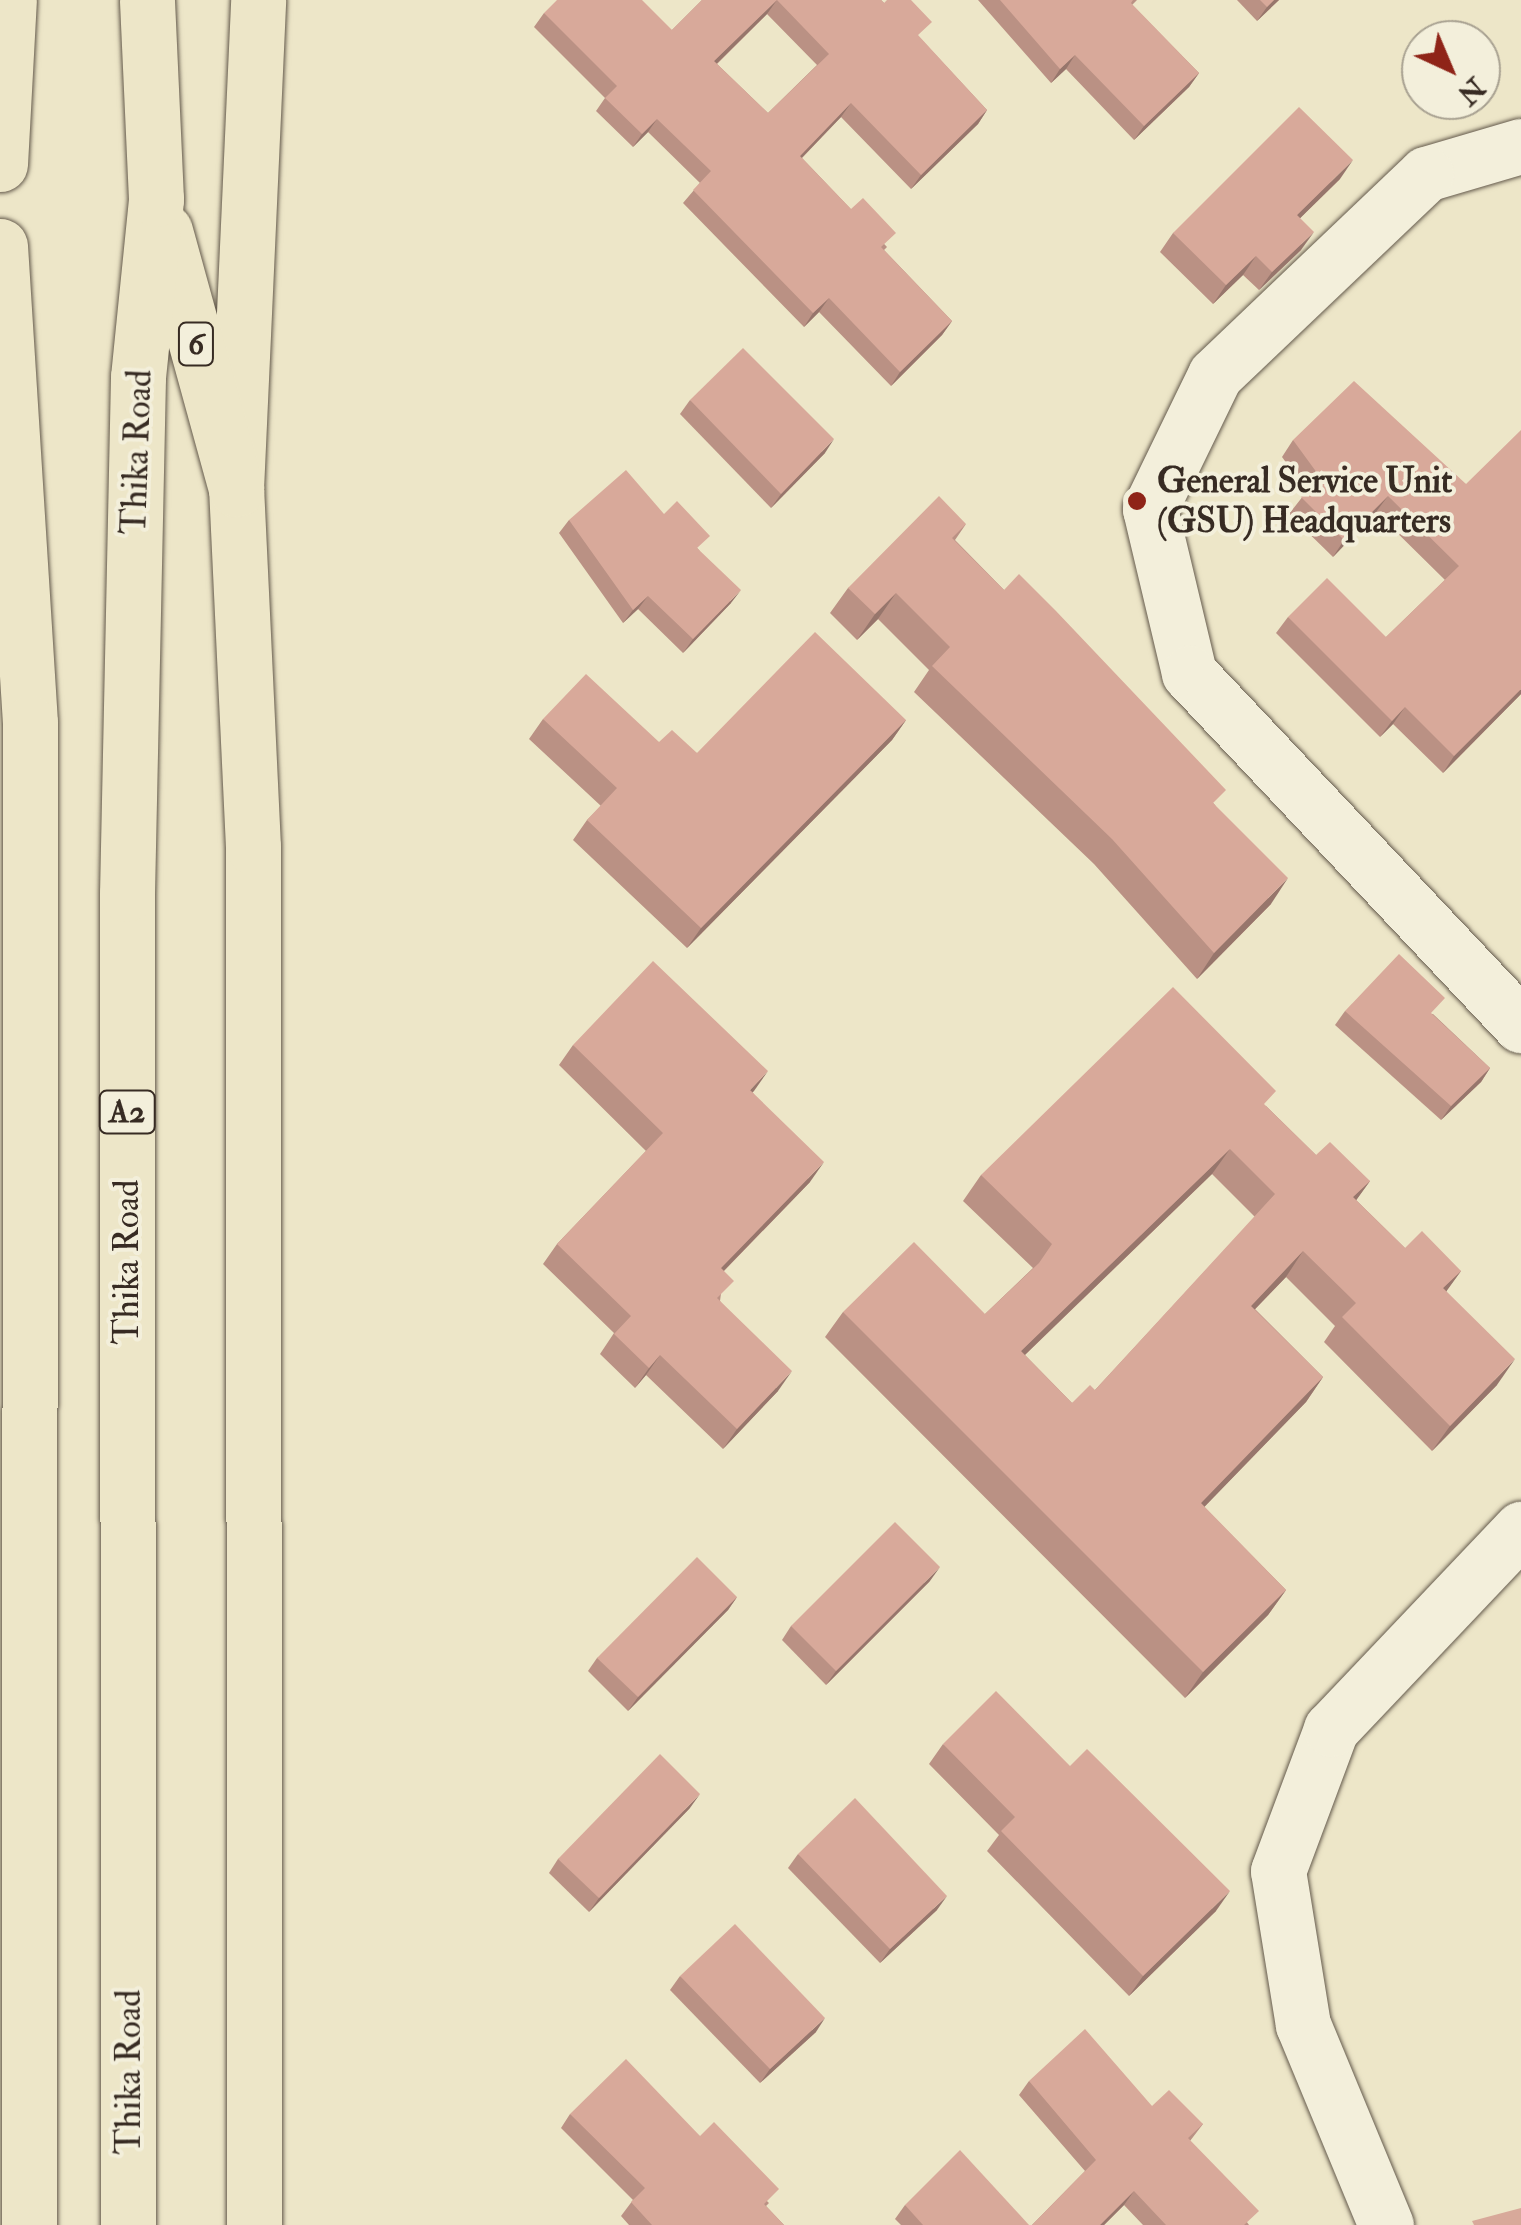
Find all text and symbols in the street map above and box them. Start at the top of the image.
north arrow [1401,20,1501,120]
text: N [1450,69,1492,112]
road number: 6 [176,317,216,371]
street label: Thika Road [113,369,161,535]
place label: General Service Unit (GSU) Headquarters [1157,460,1452,542]
marker: General Service Unit (GSU) Headquarters [1126,490,1148,512]
road number: A2 [97,1085,157,1139]
street label: Thika Road [106,1179,148,1345]
street label: Thika Road [108,1989,150,2155]

